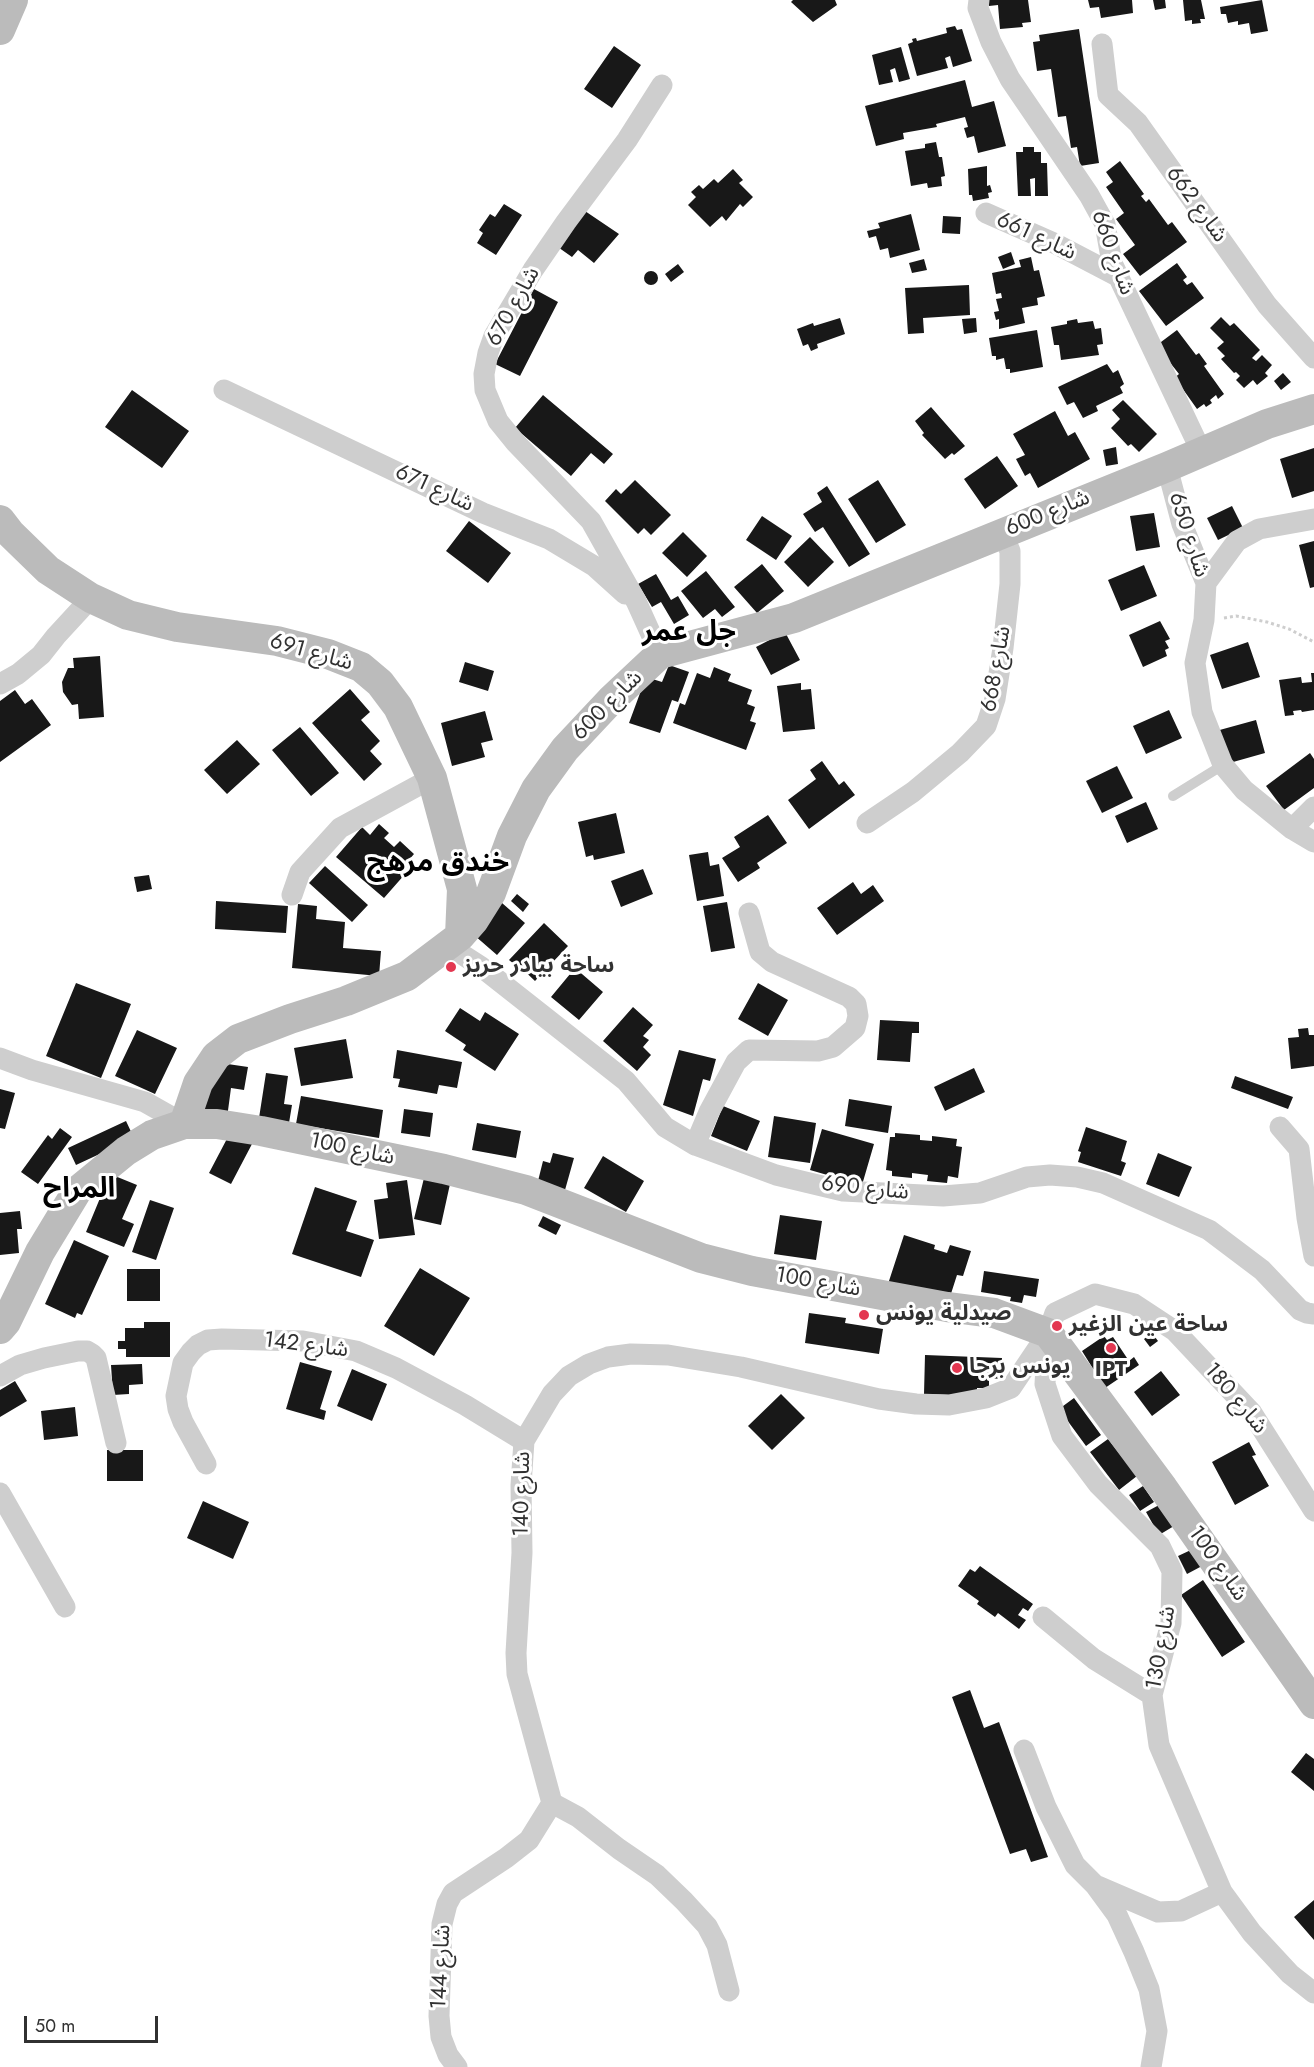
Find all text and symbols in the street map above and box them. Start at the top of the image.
street label: شارع 662 [1160,162,1232,248]
street label: شارع 661 [992,207,1080,267]
street label: شارع 660 [1085,207,1139,299]
street label: شارع 670 [481,263,547,351]
street label: شارع 671 [391,459,477,519]
street label: شارع 600 [1002,485,1094,543]
street label: شارع 650 [1162,489,1214,581]
district label: جل عمر [642,616,736,650]
street label: شارع 668 [976,624,1018,714]
street label: شارع 691 [267,629,355,677]
street label: شارع 600 [567,665,649,747]
district label: خندق مرهج [367,847,509,881]
place label: ساحة بيادر حريز [463,954,614,980]
marker: ساحة بيادر حريز [444,960,458,974]
street label: شارع 100 [307,1128,397,1172]
street label: شارع 690 [820,1171,910,1207]
district label: المراح [43,1173,115,1207]
street label: شارع 100 [773,1263,863,1303]
place label: صيدلية يونس [876,1302,1011,1328]
marker: صيدلية يونس [857,1308,871,1322]
place label: ساحة عين الزغير [1069,1313,1228,1339]
marker: ساحة عين الزغير [1050,1319,1064,1333]
street label: شارع 142 [262,1328,350,1364]
marker: IPT [1104,1341,1118,1355]
place label: يونس برجا [969,1355,1070,1381]
place label: IPT [1095,1358,1127,1384]
street label: شارع 180 [1198,1358,1272,1440]
marker: يونس برجا [950,1361,964,1375]
street label: شارع 140 [509,1451,537,1537]
street label: شارع 100 [1182,1521,1252,1607]
street label: شارع 130 [1142,1604,1182,1692]
street label: شارع 144 [427,1924,457,2010]
scale bar [27,2004,160,2042]
text: 50 m [35,2013,75,2039]

